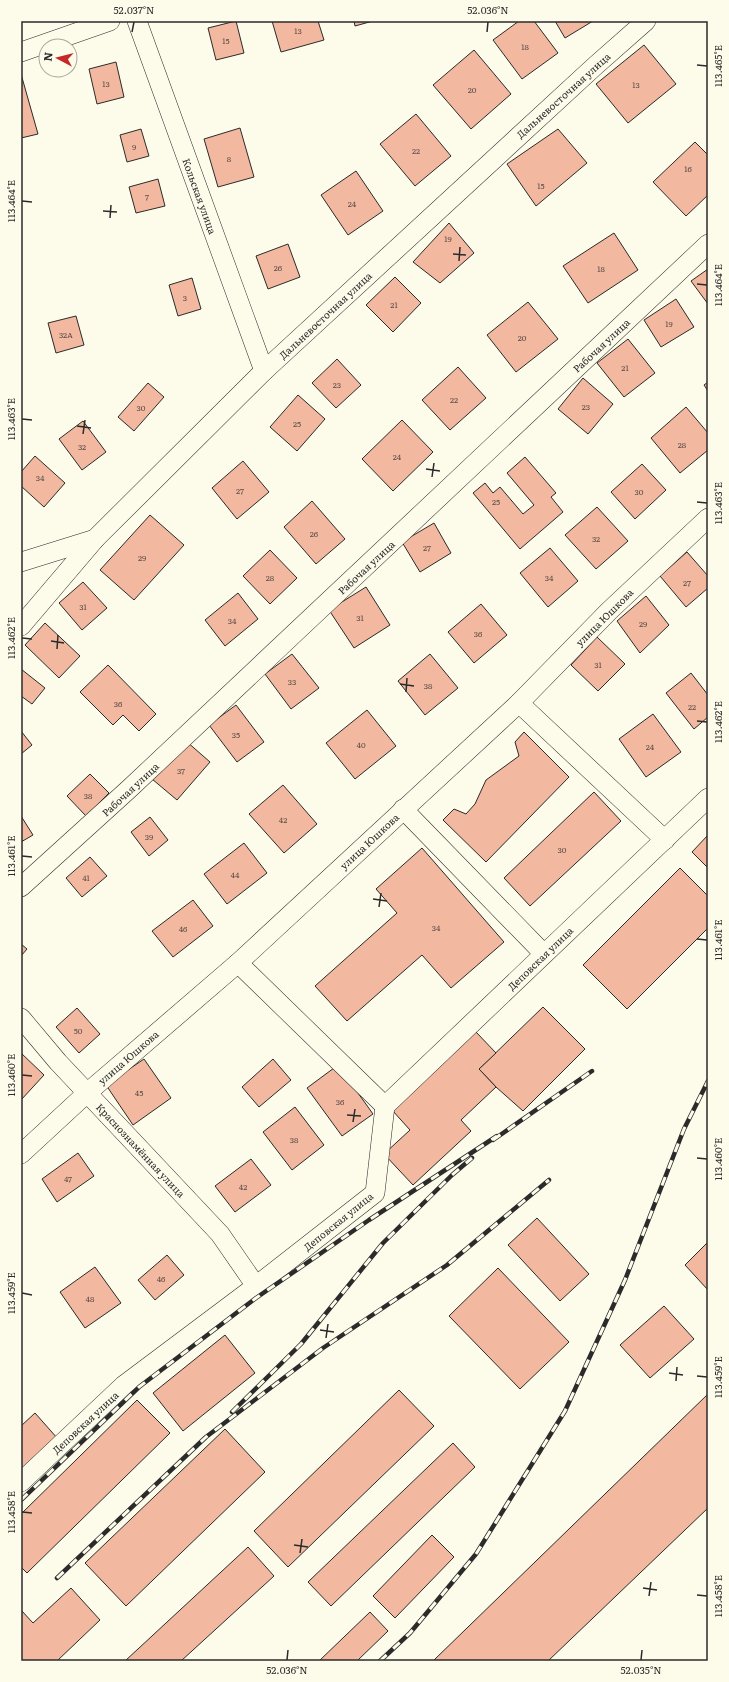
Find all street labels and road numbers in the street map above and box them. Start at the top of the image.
street label: Дальневосточная улица [513,48,614,141]
street label: Кольская улица [179,156,221,237]
street label: Дальневосточная улица [275,268,375,362]
street label: Рабочая улица [569,314,633,375]
street label: Рабочая улица [334,536,398,597]
street label: улица Юшкова [572,584,637,649]
street label: Рабочая улица [98,758,162,819]
street label: улица Юшкова [336,809,402,872]
street label: Деповская улица [504,922,576,993]
street label: улица Юшкова [94,1026,162,1088]
street label: Краснознамённая улица [93,1099,189,1201]
street label: Деповская улица [300,1188,376,1254]
street label: Деповская улица [49,1387,122,1457]

